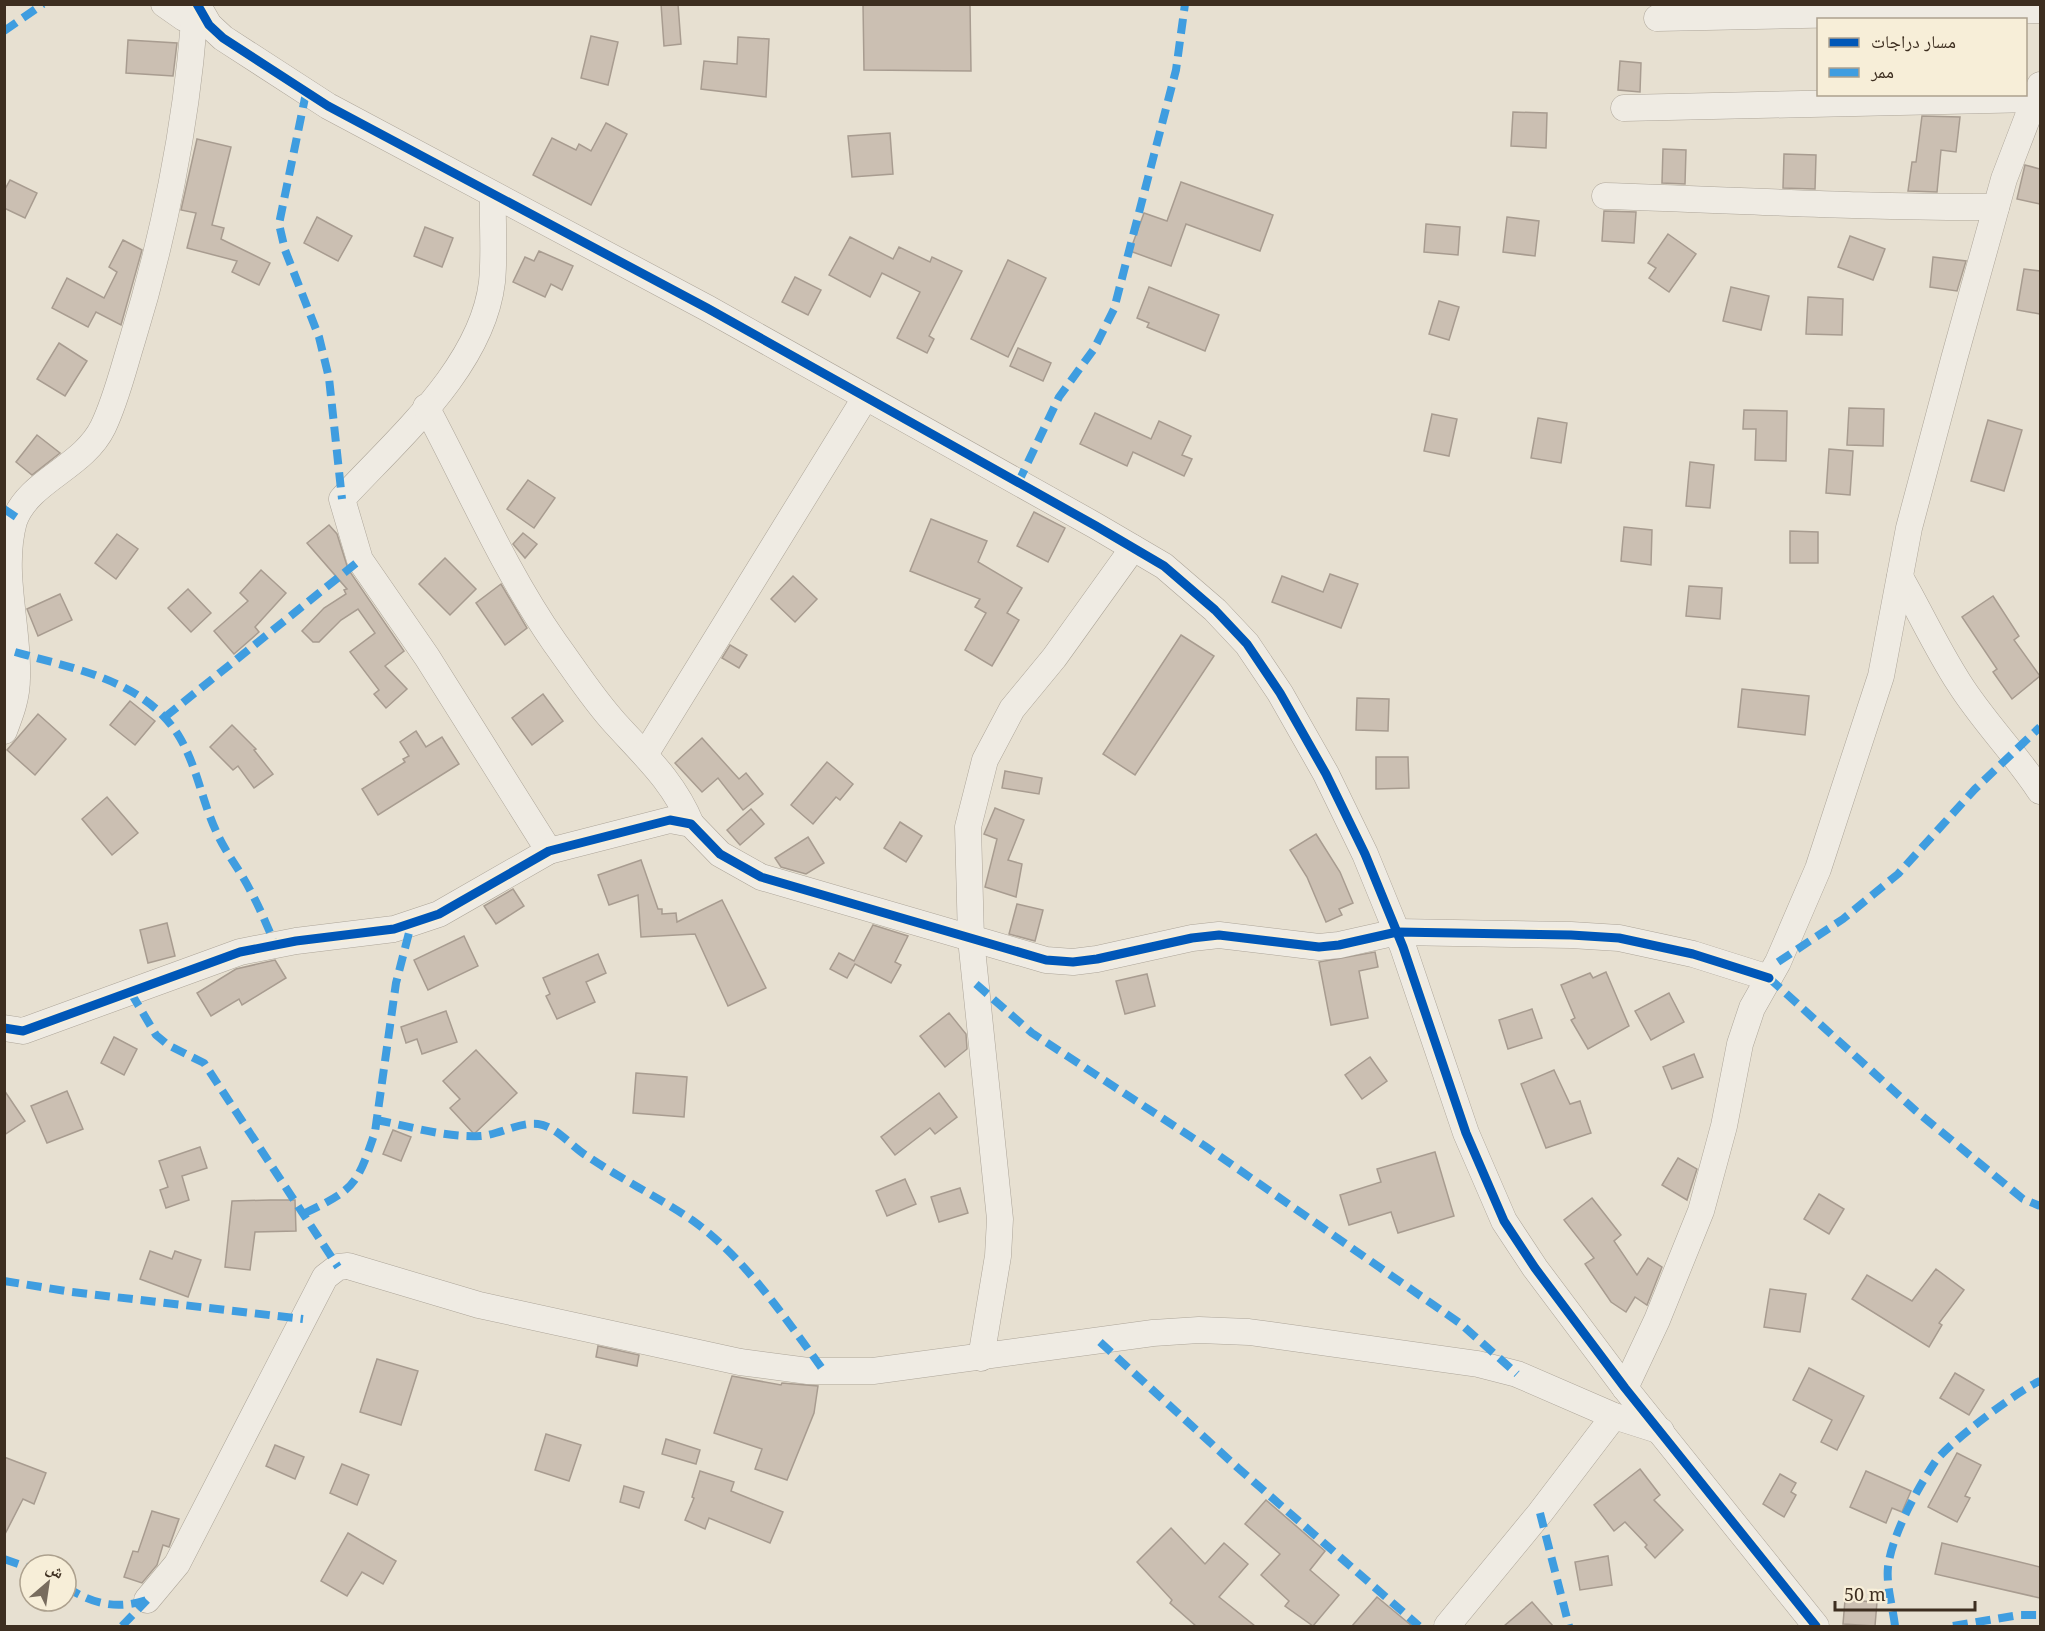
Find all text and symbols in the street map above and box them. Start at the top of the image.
legend [1817,18,2027,96]
text: مسار دراجات [1871,29,1956,53]
text: ممر [1870,59,1894,83]
north arrow [18,1553,78,1613]
text: ش [43,1556,68,1584]
scale bar [1835,1574,1974,1612]
text: 50 m [1844,1582,1886,1606]

